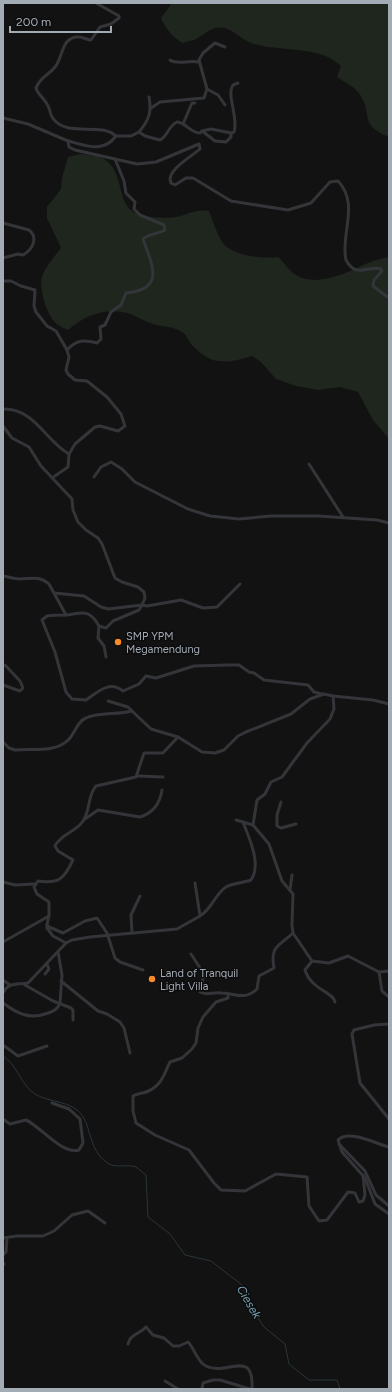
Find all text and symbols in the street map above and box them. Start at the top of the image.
scale bar [10,8,111,34]
text: 200 m [16,15,51,29]
place label: SMP YPM Megamendung [126,630,200,656]
marker: SMP YPM Megamendung [113,637,123,647]
place label: Land of Tranquil Light Villa [160,967,238,993]
marker: Land of Tranquil Light Villa [147,974,157,984]
water label: Ciesek [234,1283,265,1322]

